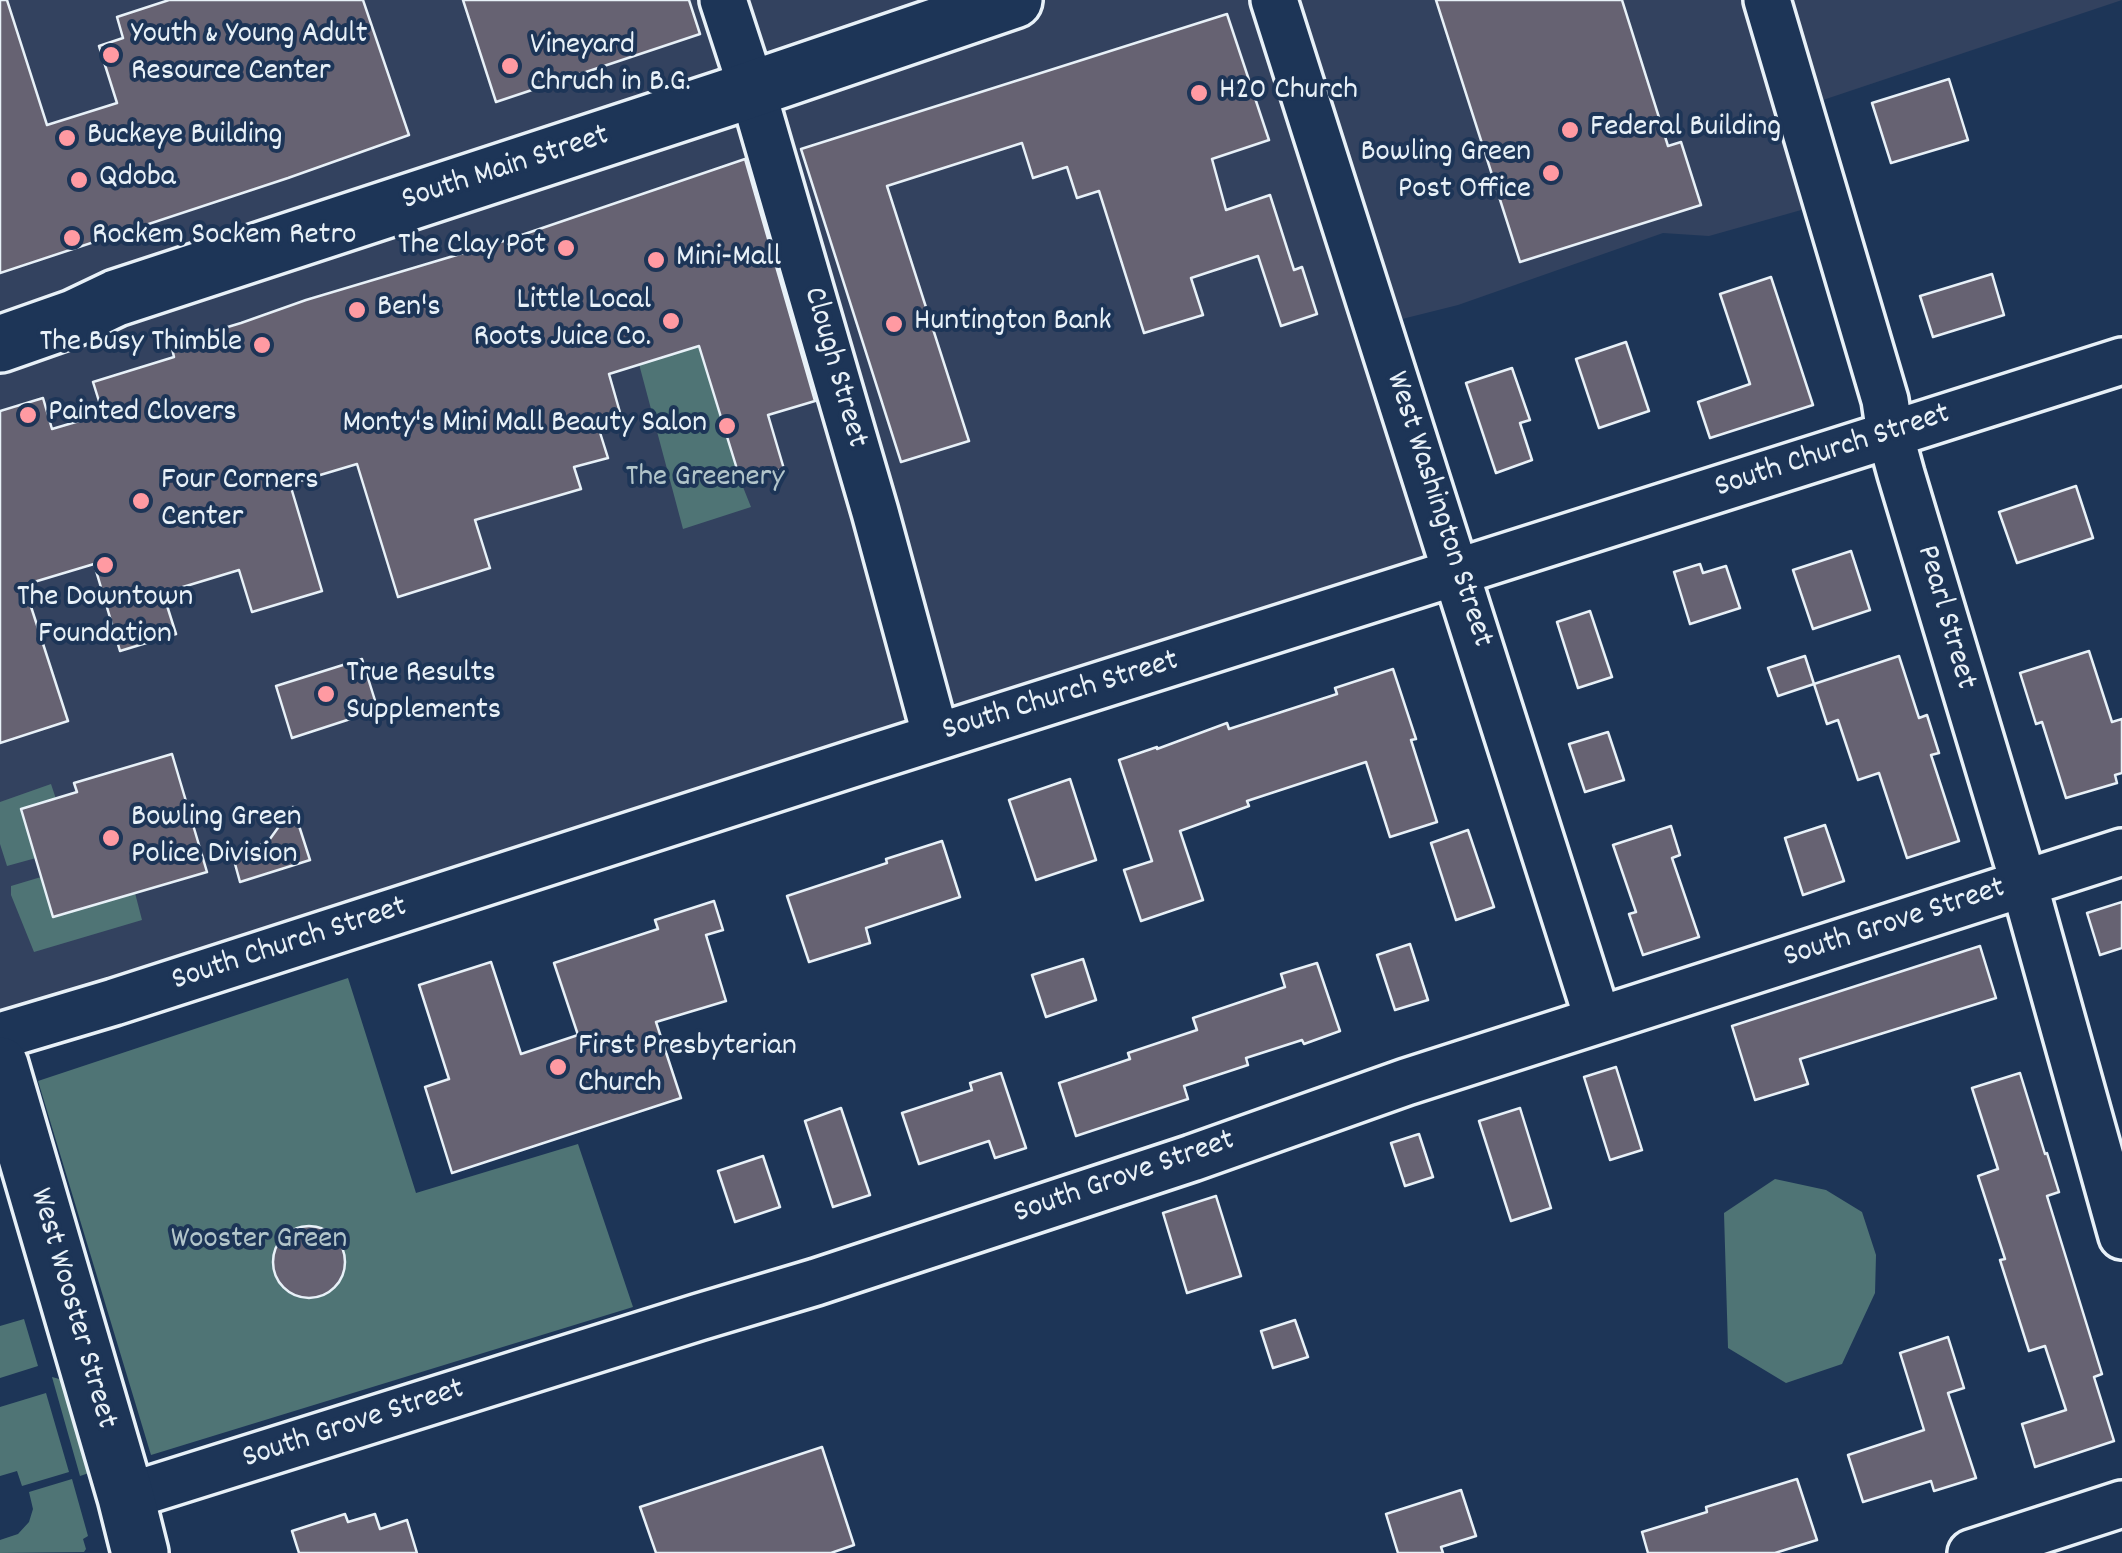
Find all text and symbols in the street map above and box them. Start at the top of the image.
place label: Youth & Young Adult Resource Center [131,18,368,93]
place label: Vineyard Chruch in B.G. [530,29,691,104]
marker: Youth & Young Adult Resource Center [100,44,122,66]
marker: Vineyard Chruch in B.G. [499,55,521,77]
place label: H20 Church [1219,74,1358,112]
marker: H20 Church [1188,82,1210,104]
place label: Federal Building [1590,111,1781,149]
street label: South Main Street [398,118,614,222]
place label: Buckeye Building [87,119,282,157]
marker: Federal Building [1559,119,1581,141]
marker: Buckeye Building [56,127,78,149]
place label: Bowling Green Post Office [1360,136,1531,211]
place label: Qdoba [99,161,176,199]
marker: Bowling Green Post Office [1540,162,1562,184]
marker: Qdoba [68,169,90,191]
place label: Rockem Sockem Retro [92,219,357,257]
marker: Rockem Sockem Retro [61,227,83,249]
place label: The Clay Pot [398,229,546,267]
marker: The Clay Pot [555,237,577,259]
place label: Mini-Mall [676,241,781,279]
marker: Mini-Mall [645,249,667,271]
street label: Clough Street [792,283,874,453]
place label: Little Local Roots Juice Co. [473,284,651,359]
place label: Ben's [377,291,441,329]
marker: Ben's [346,299,368,321]
place label: Huntington Bank [914,305,1112,343]
marker: Little Local Roots Juice Co. [660,310,682,332]
marker: Huntington Bank [883,313,905,335]
place label: The Busy Thimble [40,326,242,364]
marker: The Busy Thimble [251,334,273,356]
street label: West Washington Street [1374,368,1500,652]
place label: Painted Clovers [48,396,237,434]
street label: South Church Street [1711,397,1955,509]
marker: Painted Clovers [17,404,39,426]
place label: Monty's Mini Mall Beauty Salon [343,407,707,445]
marker: Monty's Mini Mall Beauty Salon [716,415,738,437]
park label: The Greenery [626,461,784,499]
place label: Four Corners Center [161,464,319,539]
marker: Four Corners Center [130,490,152,512]
street label: Pearl Street [1905,541,1983,695]
marker: The Downtown Foundation [94,554,116,576]
place label: The Downtown Foundation [17,581,193,656]
street label: South Church Street [938,644,1184,752]
place label: True Results Supplements [346,657,501,732]
marker: True Results Supplements [315,683,337,705]
place label: Bowling Green Police Division [131,801,302,876]
marker: Bowling Green Police Division [100,827,122,849]
street label: South Grove Street [1779,871,2011,979]
street label: South Church Street [168,890,412,1002]
place label: First Presbyterian Church [578,1030,797,1105]
marker: First Presbyterian Church [547,1056,569,1078]
street label: South Grove Street [1010,1123,1240,1235]
street label: West Wooster Street [18,1184,124,1434]
park label: Wooster Green [171,1223,347,1261]
street label: South Grove Street [238,1372,470,1480]

